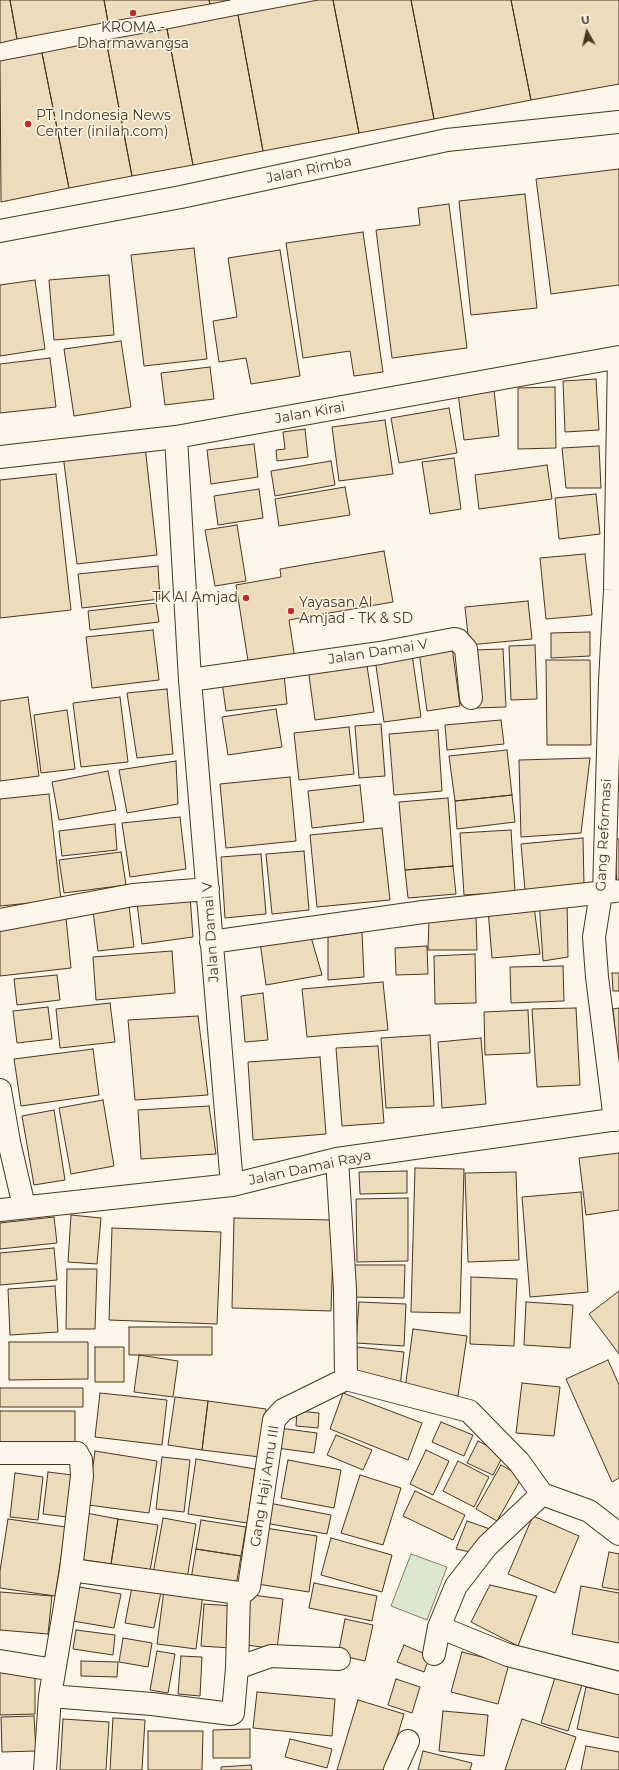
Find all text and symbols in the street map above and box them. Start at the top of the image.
marker: KROMA - Dharmawangsa [128,8,138,18]
north arrow [567,12,607,52]
text: U [580,13,591,28]
place label: KROMA - Dharmawangsa [77,20,189,52]
place label: PT. Indonesia News Center (inilah.com) [36,108,171,140]
marker: PT. Indonesia News Center (inilah.com) [23,119,33,129]
street label: Jalan Rimba [265,153,353,187]
street label: Jalan Kirai [273,399,347,427]
place label: TK Al Amjad [152,590,238,606]
marker: TK Al Amjad [241,593,251,603]
place label: Yayasan Al Amjad - TK & SD [299,595,413,628]
marker: Yayasan Al Amjad - TK & SD [286,606,296,616]
street label: Jalan Damai V [327,636,429,668]
street label: Gang Reformasi [593,778,615,892]
street label: Jalan Damai V [199,881,223,983]
street label: Jalan Damai Raya [247,1147,373,1189]
street label: Gang Haji Amu III [247,1424,283,1548]

